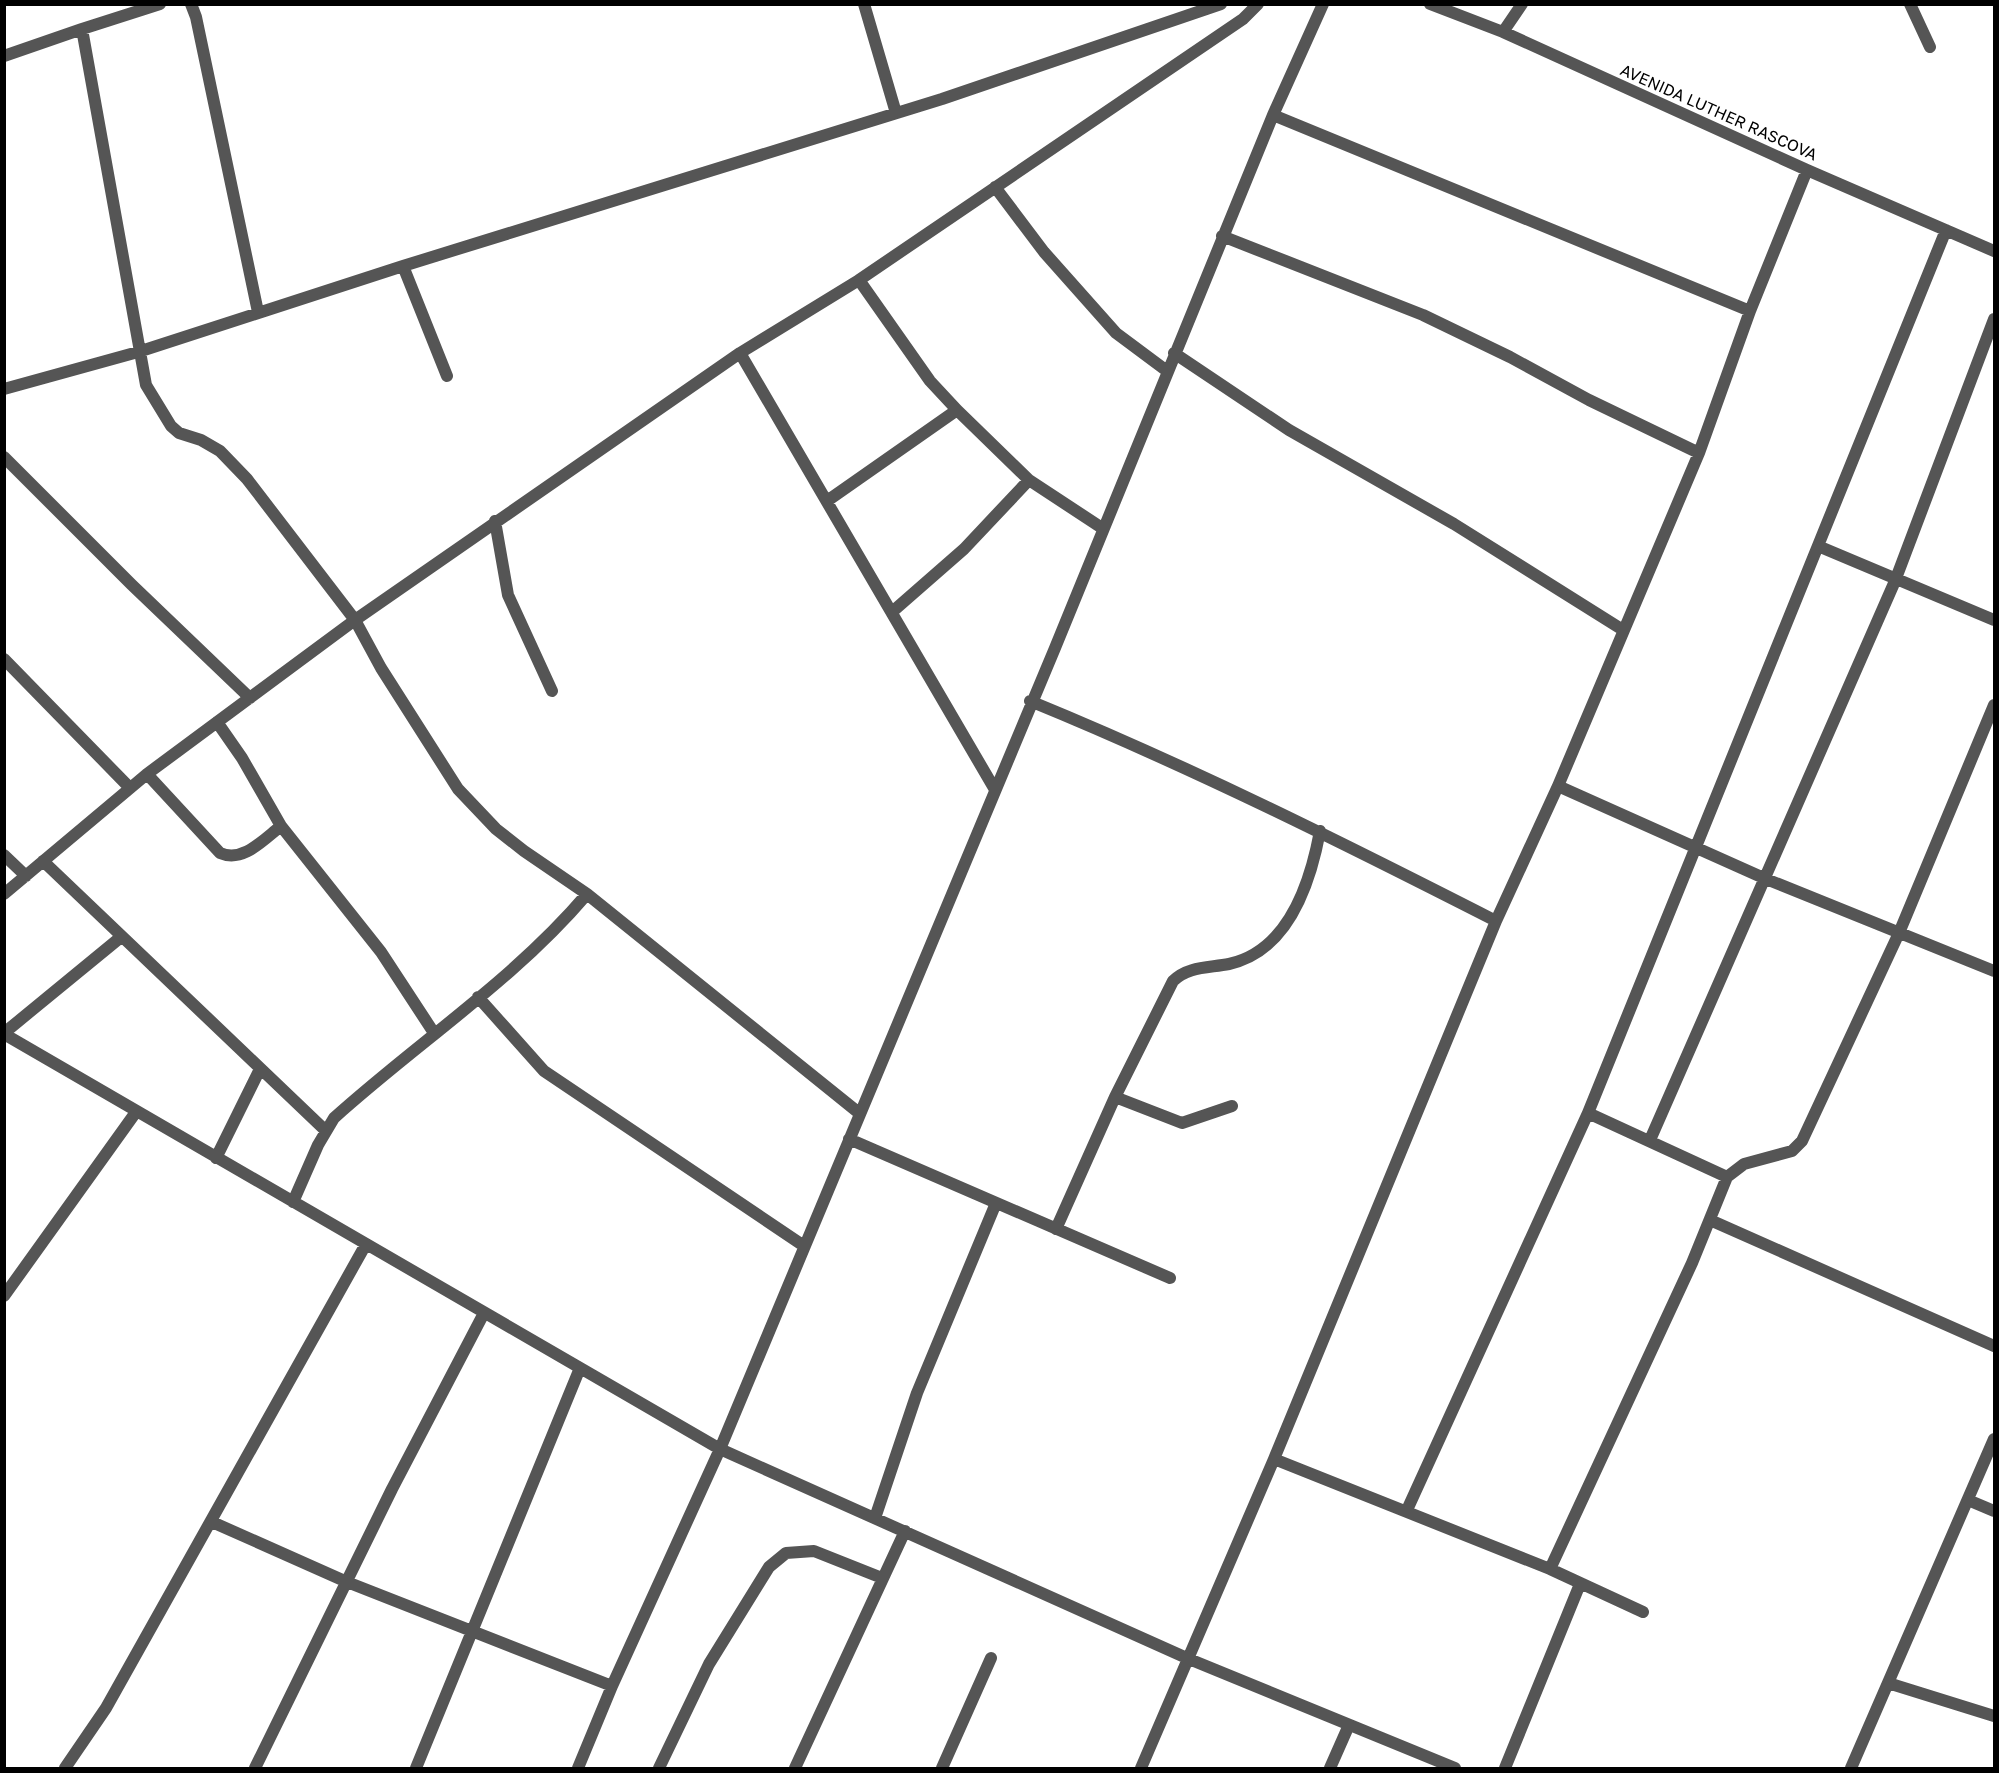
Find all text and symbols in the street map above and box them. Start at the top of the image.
street label: AVENIDA LUTHER RASCOVA [1617,59,1821,165]

